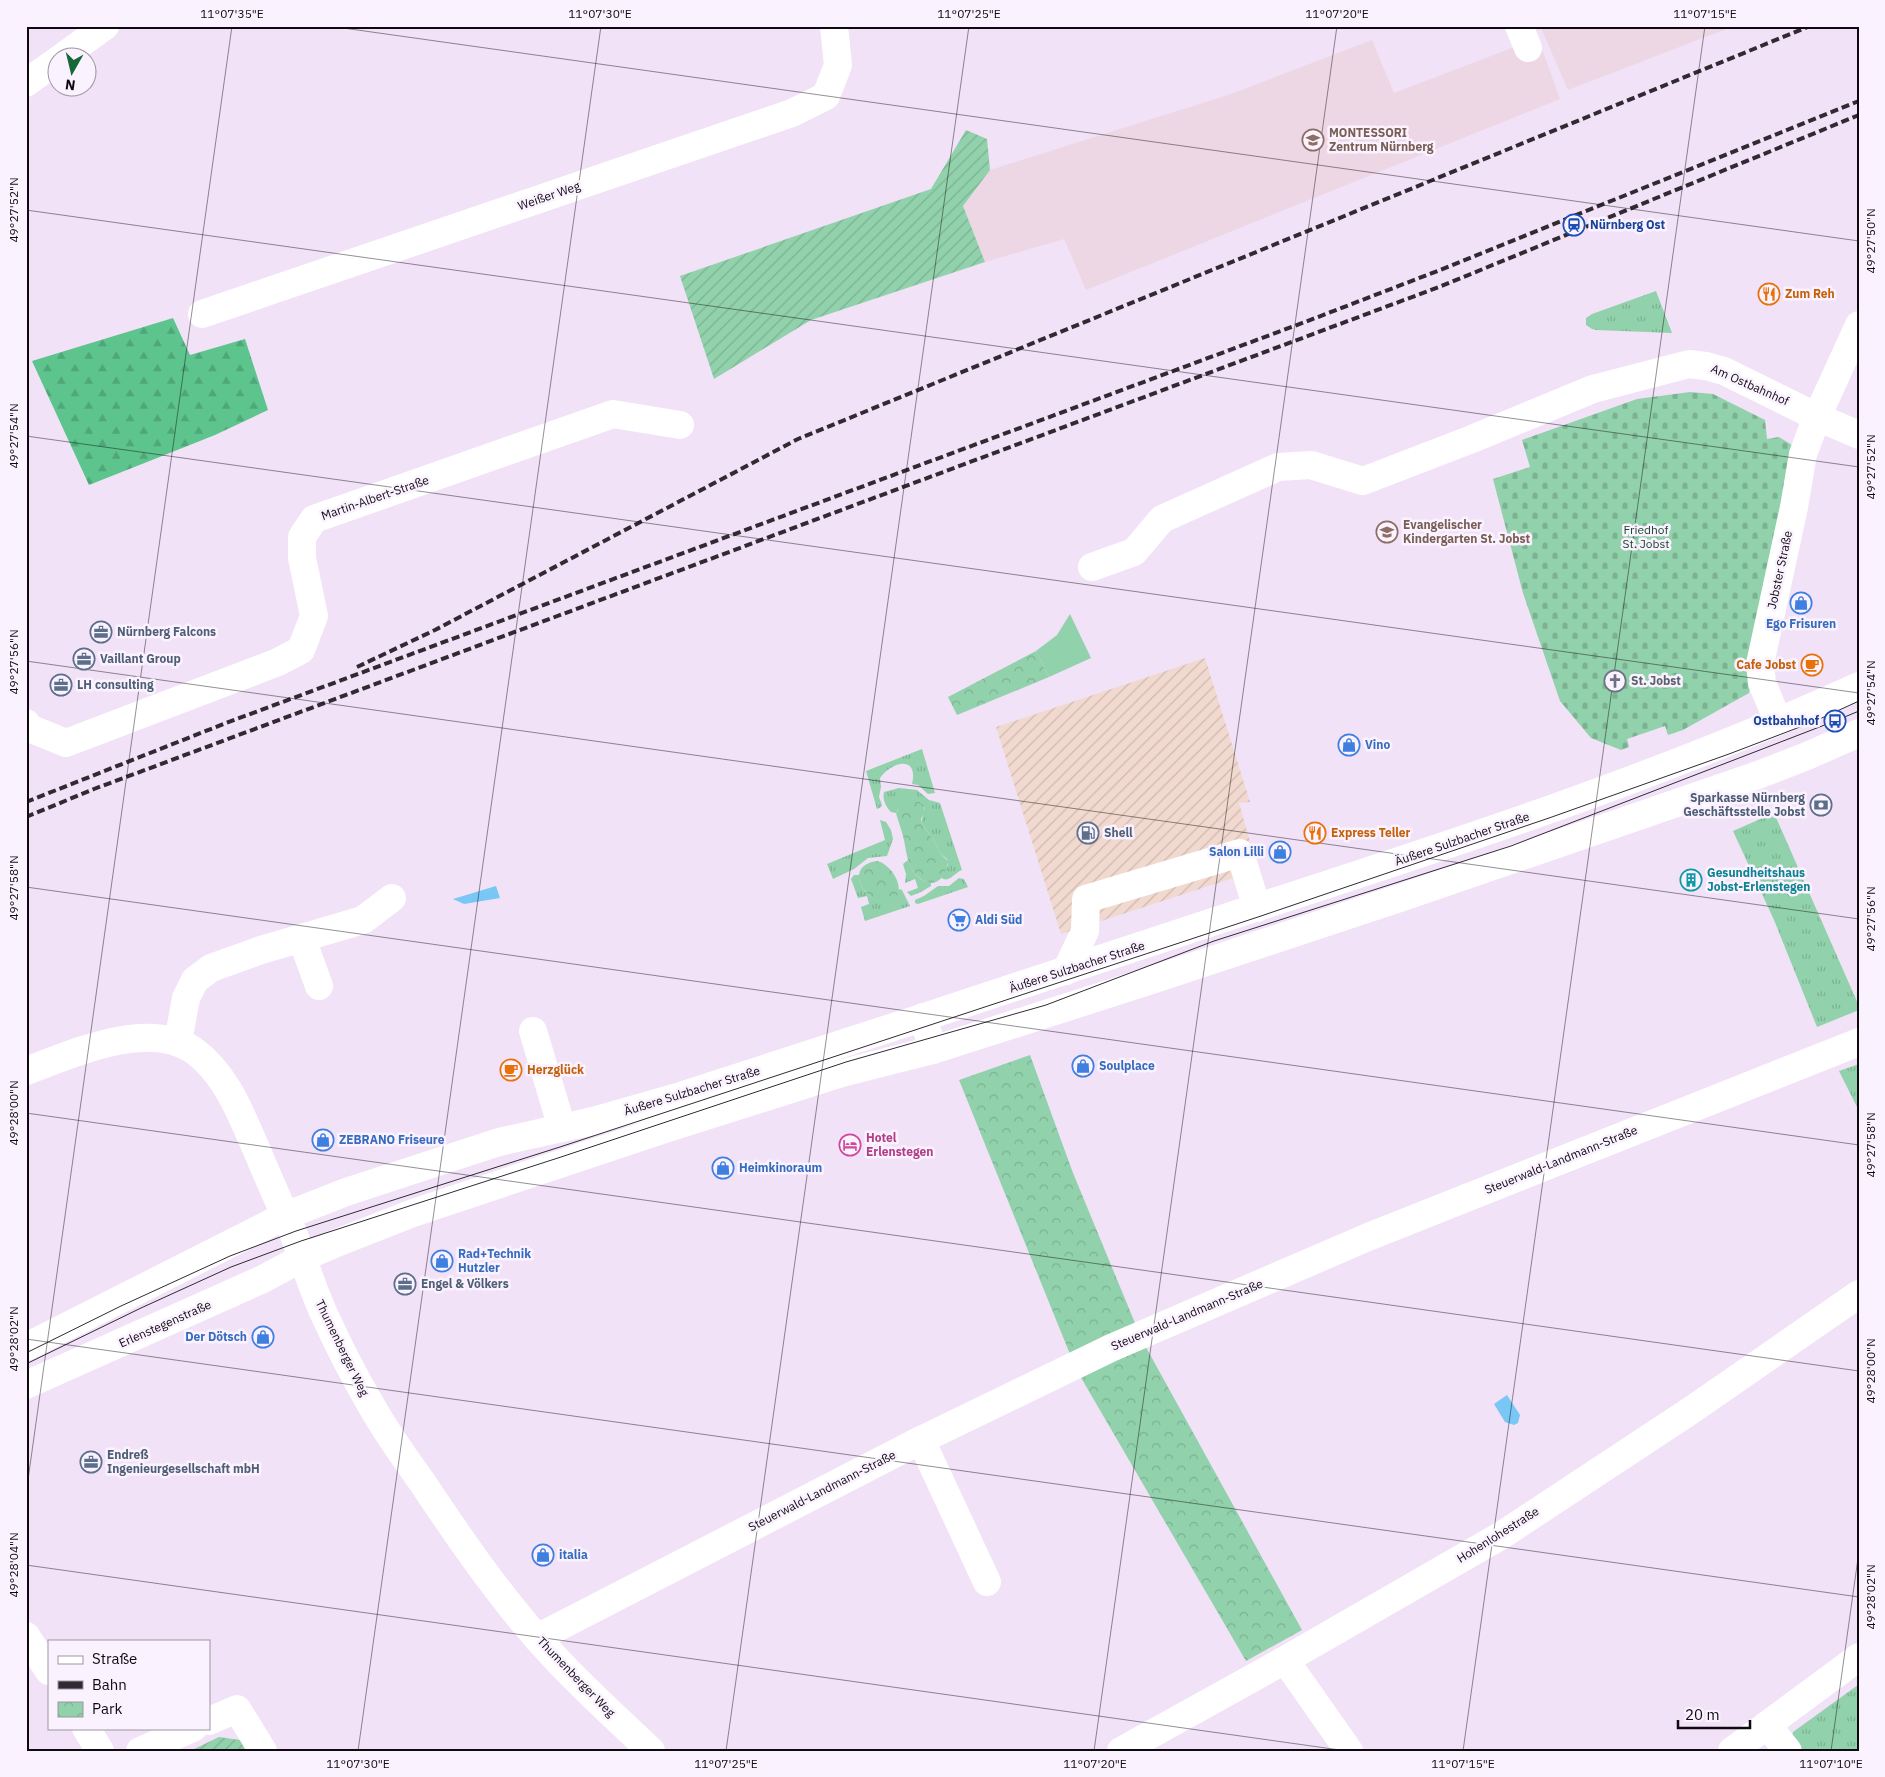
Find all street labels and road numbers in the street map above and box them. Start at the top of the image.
street label: Weißer Weg [516,178,583,213]
street label: Am Ostbahnhof [1709,361,1792,408]
street label: Martin-Albert-Straße [319,472,431,523]
street label: Jobster Straße [1764,529,1795,610]
street label: Äußere Sulzbacher Straße [1393,808,1532,869]
street label: Äußere Sulzbacher Straße [1007,937,1147,996]
street label: Äußere Sulzbacher Straße [622,1063,762,1118]
street label: Steuerwald-Landmann-Straße [1482,1122,1640,1197]
street label: Steuerwald-Landmann-Straße [1109,1276,1265,1353]
street label: Erlenstegenstraße [116,1296,214,1351]
street label: Thumenberger Weg [313,1297,373,1399]
street label: Steuerwald-Landmann-Straße [745,1447,898,1534]
street label: Hohenlohestraße [1454,1503,1542,1566]
street label: Thumenberger Weg [534,1633,619,1720]

